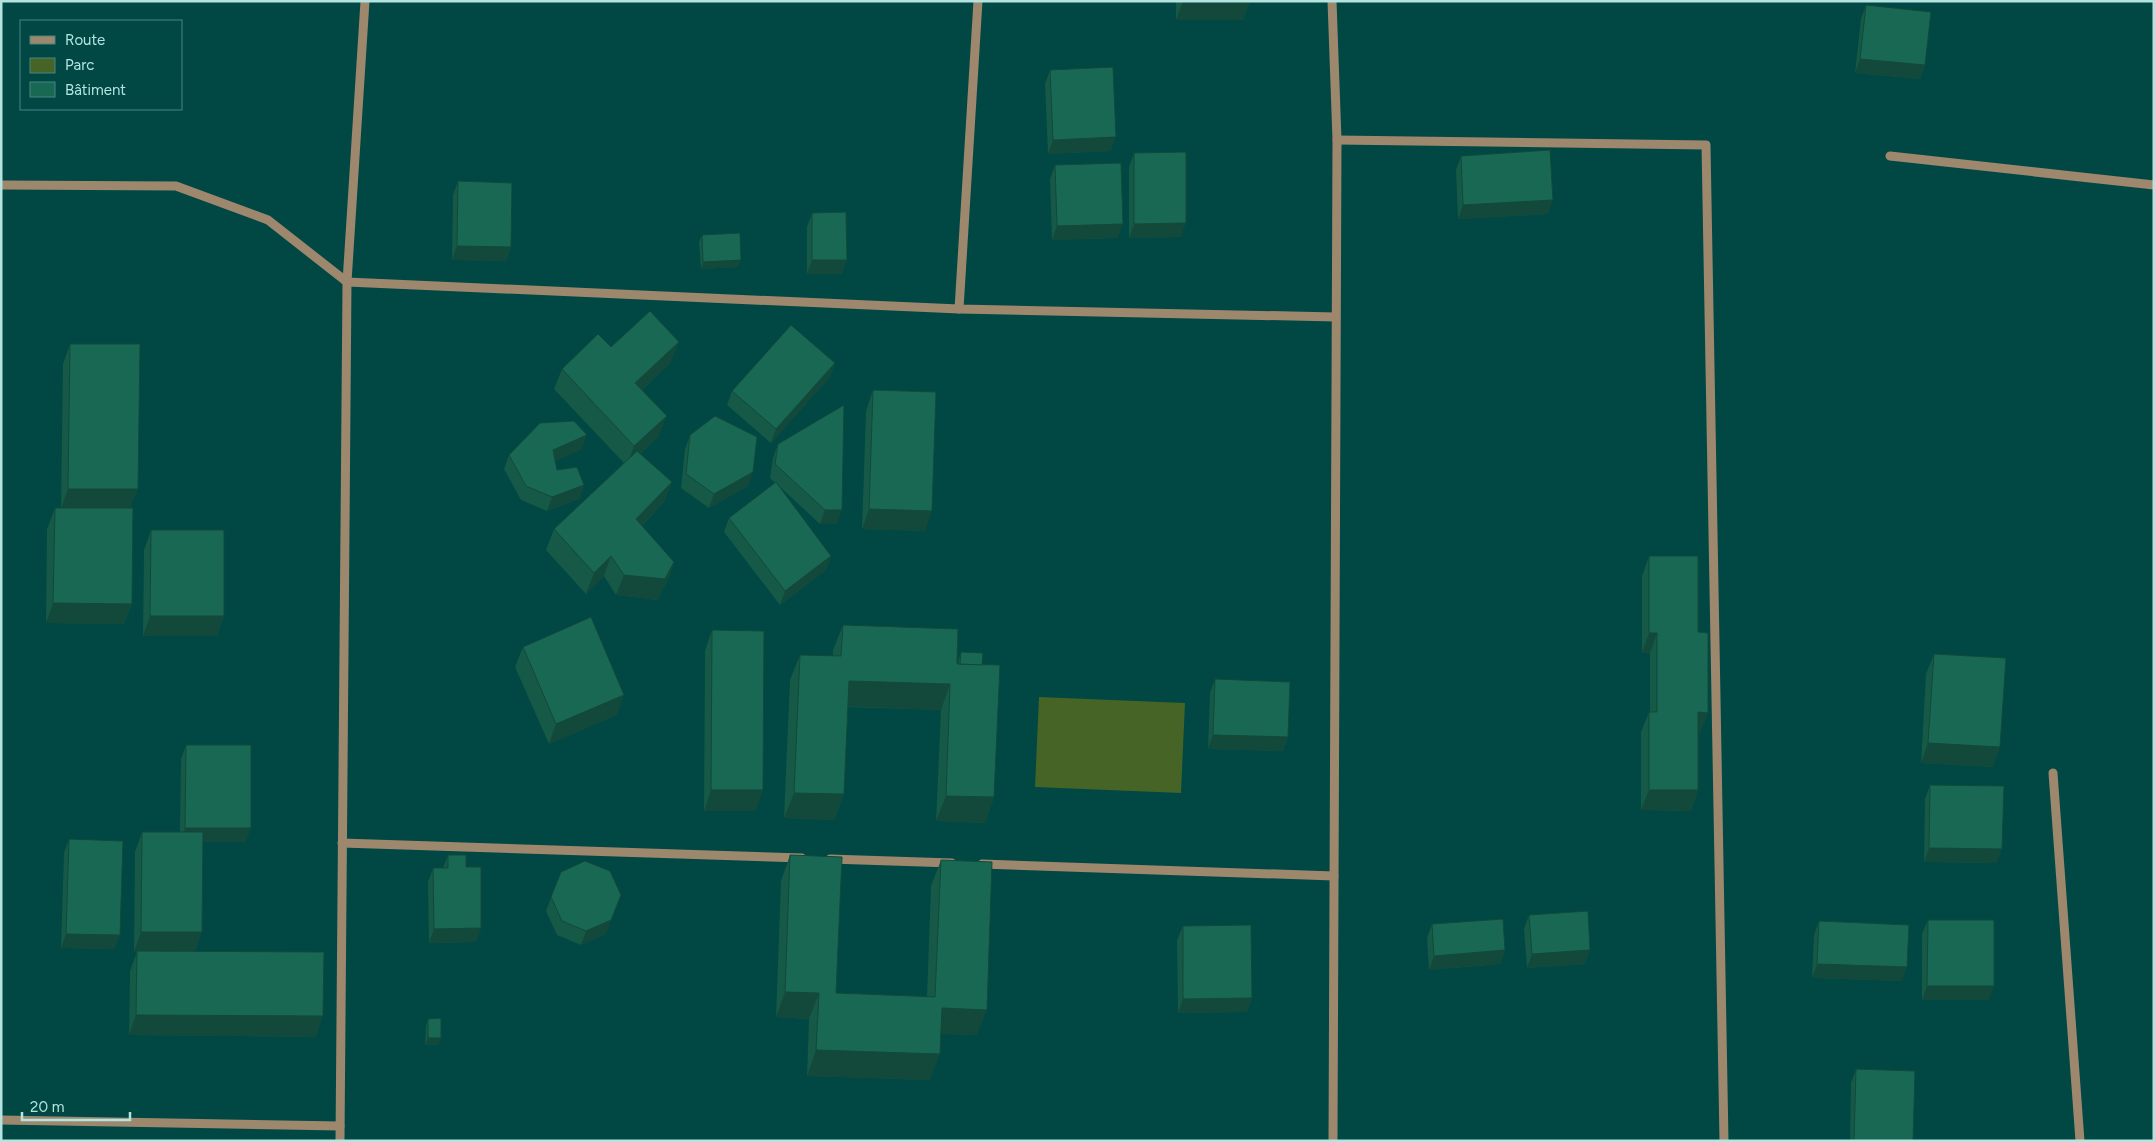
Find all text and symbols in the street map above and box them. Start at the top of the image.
legend [20,20,182,110]
text: Route [65,31,105,49]
text: Parc [65,56,94,74]
text: Bâtiment [65,81,126,99]
scale bar [22,1090,130,1122]
text: 20 m [30,1098,64,1116]

